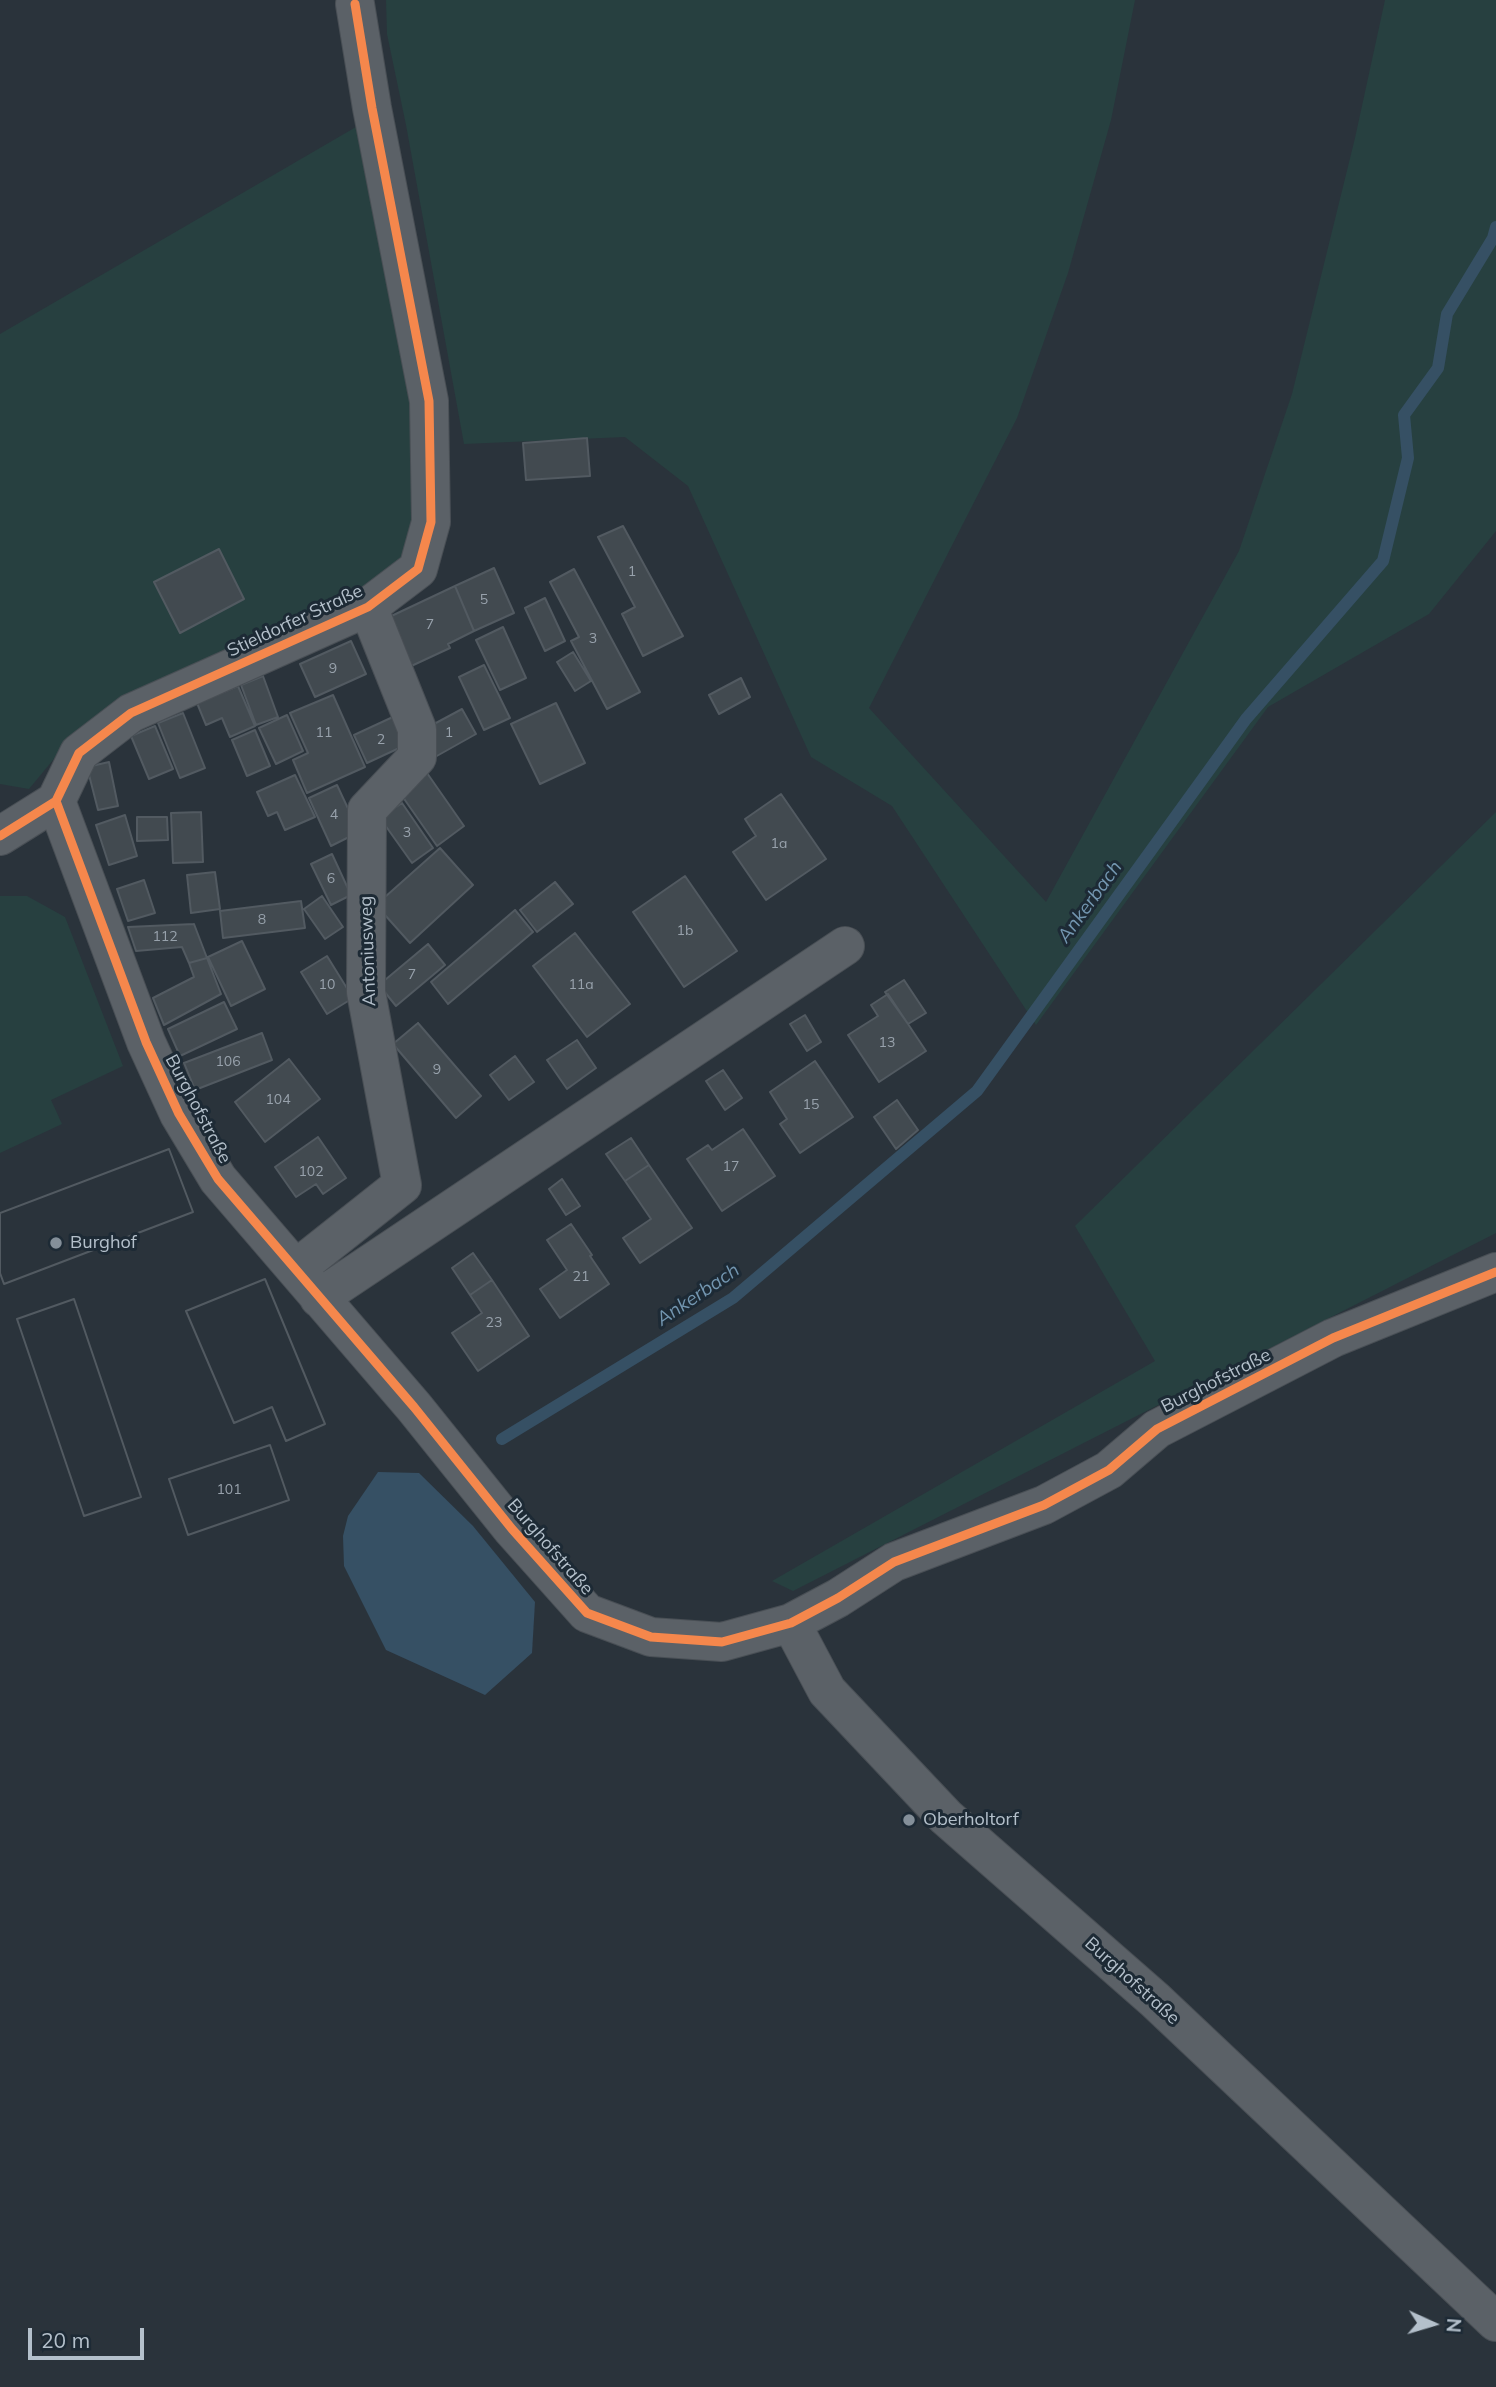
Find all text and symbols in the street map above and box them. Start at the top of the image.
house number: 1 [628,564,636,580]
street label: Stieldorfer Straße [224,580,366,662]
house number: 5 [480,592,488,608]
house number: 7 [426,617,434,633]
house number: 3 [589,631,597,647]
house number: 9 [329,661,337,677]
house number: 11 [316,725,332,741]
house number: 1 [445,725,453,741]
house number: 2 [377,732,385,748]
house number: 4 [330,807,338,823]
house number: 3 [403,825,411,841]
house number: 1a [771,836,787,852]
water label: Ankerbach [1053,857,1127,947]
house number: 6 [327,871,335,887]
street label: Antoniusweg [355,895,381,1007]
house number: 8 [258,912,266,928]
house number: 1b [677,923,693,939]
house number: 112 [152,929,178,945]
house number: 7 [408,967,416,983]
house number: 10 [319,977,335,993]
house number: 11a [568,977,594,993]
house number: 13 [879,1035,895,1051]
street label: Burghofstraße [160,1051,236,1167]
house number: 106 [215,1054,241,1070]
house number: 9 [433,1062,441,1078]
house number: 104 [265,1092,291,1108]
house number: 15 [803,1097,819,1113]
house number: 17 [723,1159,739,1175]
house number: 102 [298,1164,324,1180]
place label: Burghof [70,1232,137,1254]
marker: Burghof [48,1235,64,1251]
water label: Ankerbach [652,1259,744,1331]
house number: 21 [573,1269,589,1285]
house number: 23 [486,1315,502,1331]
street label: Burghofstraße [1158,1344,1274,1418]
house number: 101 [216,1482,242,1498]
street label: Burghofstraße [502,1495,598,1599]
place label: Oberholtorf [923,1809,1019,1831]
marker: Oberholtorf [901,1812,917,1828]
street label: Burghofstraße [1080,1933,1184,2029]
north arrow [1398,2289,1468,2359]
scale bar [32,2314,147,2358]
text: N [1441,2317,1466,2333]
text: 20 m [41,2327,90,2353]

